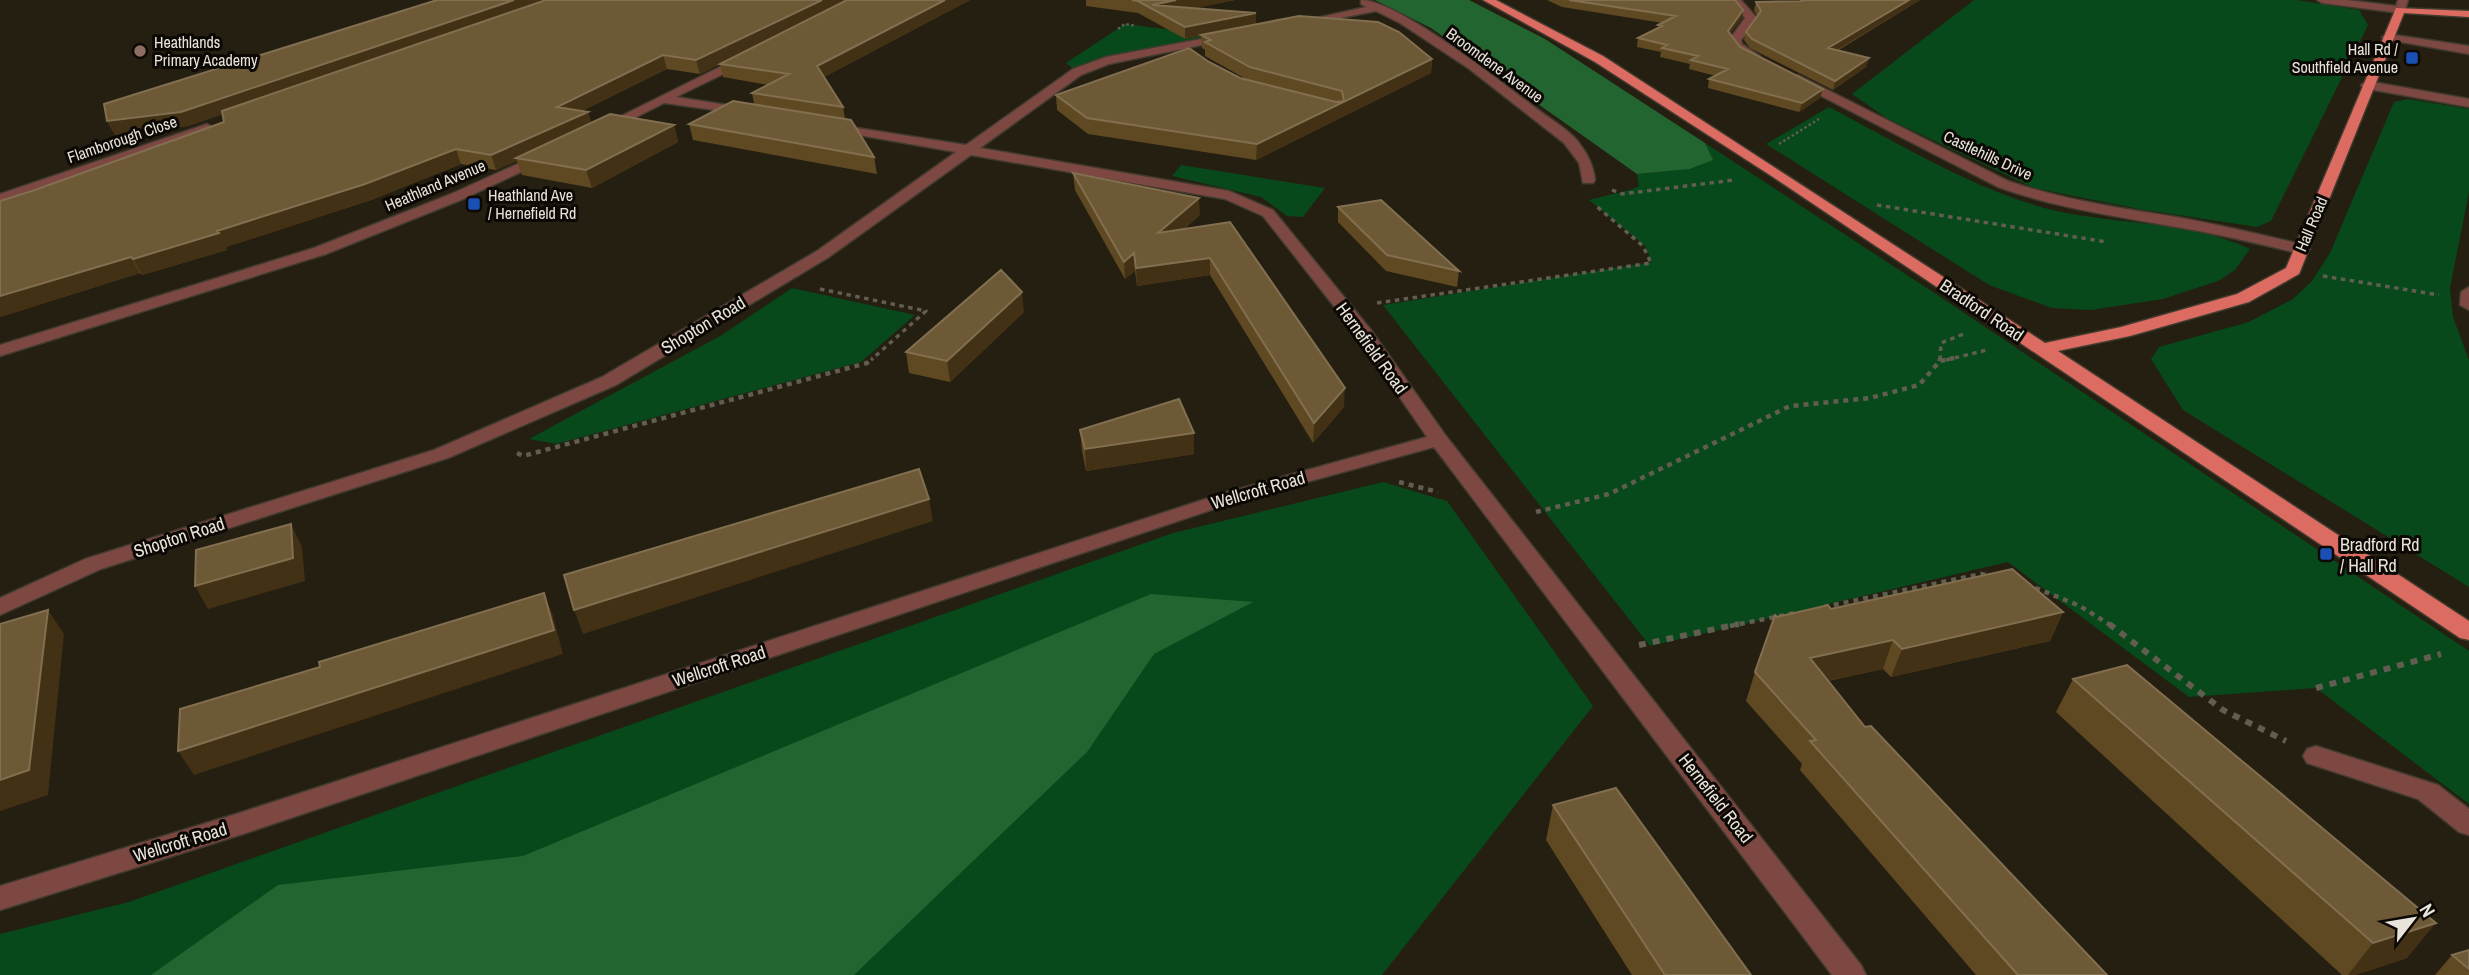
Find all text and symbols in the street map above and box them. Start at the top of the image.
street label: Broomdene Avenue [1442,22,1548,108]
place label: Heathlands Primary Academy [154,31,258,71]
place label: Hall Rd / Southfield Avenue [2292,38,2398,78]
marker: Heathlands Primary Academy [132,43,148,59]
marker: Hall Rd / Southfield Avenue [2404,50,2420,66]
street label: Flamborough Close [64,110,180,168]
street label: Castlehills Drive [1940,125,2036,185]
street label: Heathland Avenue [381,154,489,216]
place label: Heathland Ave / Hernefield Rd [488,184,576,224]
street label: Hall Road [2290,193,2332,255]
marker: Heathland Ave / Hernefield Rd [466,196,482,212]
street label: Bradford Road [1935,273,2029,347]
street label: Shopton Road [656,290,750,360]
street label: Hernefield Road [1330,297,1414,399]
street label: Wellcroft Road [1208,465,1308,515]
street label: Shopton Road [130,511,228,563]
place label: Bradford Rd / Hall Rd [2340,532,2420,578]
marker: Bradford Rd / Hall Rd [2318,546,2334,562]
street label: Wellcroft Road [669,639,769,693]
street label: Hernefield Road [1673,748,1759,848]
street label: Wellcroft Road [130,816,230,868]
north arrow [2378,884,2448,954]
text: N [2414,899,2442,922]

